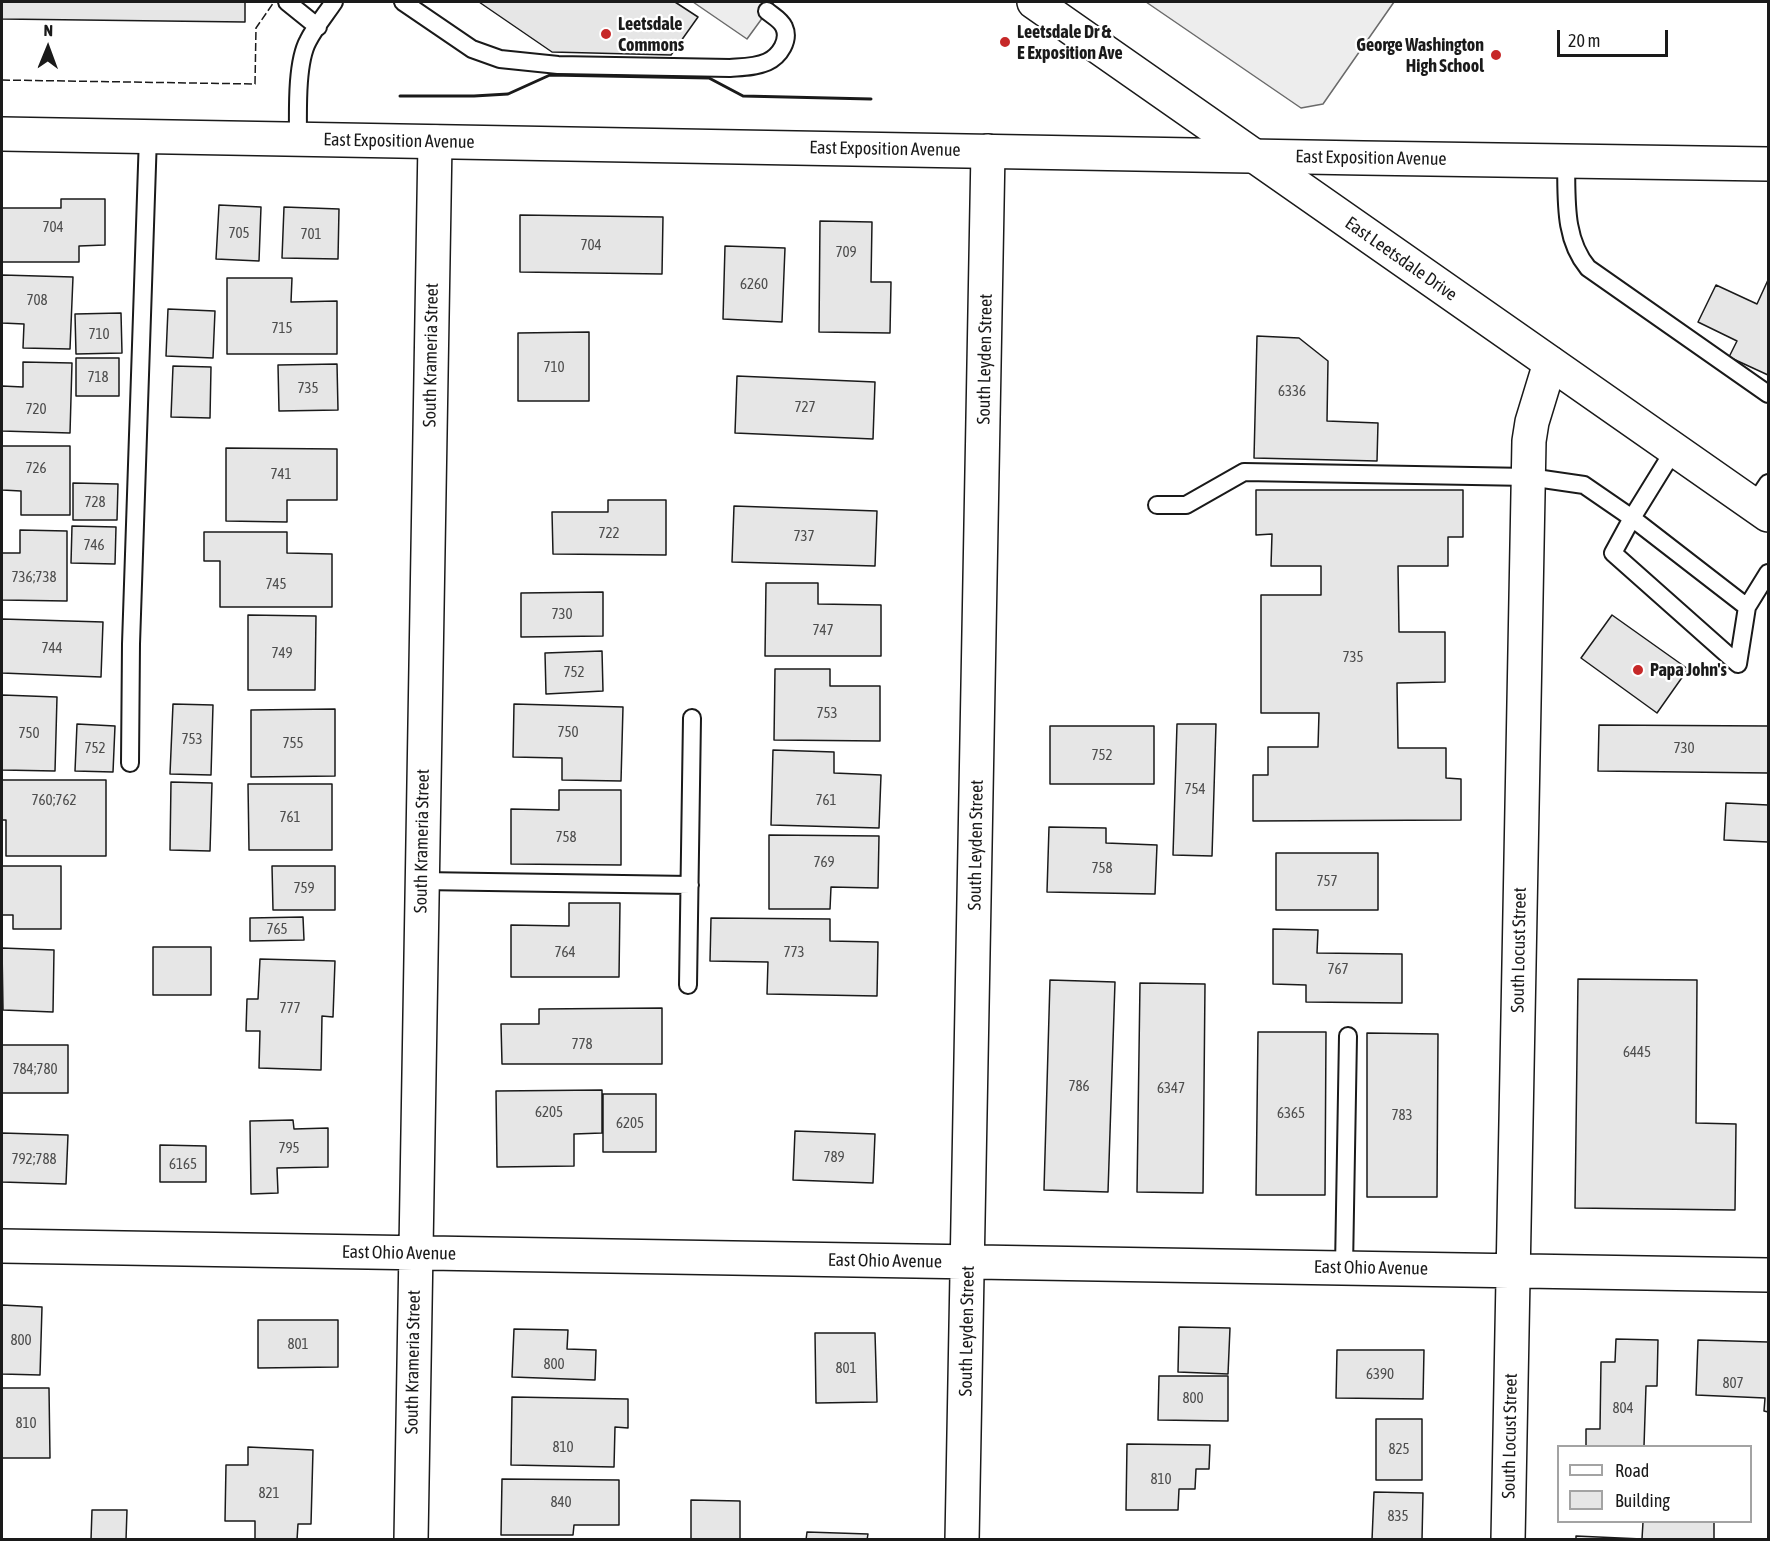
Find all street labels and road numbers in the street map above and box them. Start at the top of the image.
street label: East Exposition Avenue [323,129,475,153]
street label: East Exposition Avenue [809,137,961,161]
street label: East Exposition Avenue [1295,146,1447,170]
street label: East Leetsdale Drive [1341,212,1461,306]
street label: South Krameria Street [419,283,443,427]
street label: South Leyden Street [973,293,997,425]
street label: South Krameria Street [410,769,434,913]
street label: South Leyden Street [964,779,988,911]
street label: South Locust Street [1507,887,1531,1013]
street label: East Ohio Avenue [342,1241,456,1265]
street label: East Ohio Avenue [828,1249,942,1273]
street label: East Ohio Avenue [1314,1256,1428,1280]
street label: South Leyden Street [955,1265,979,1397]
street label: South Krameria Street [401,1290,425,1434]
street label: South Locust Street [1498,1373,1522,1499]

